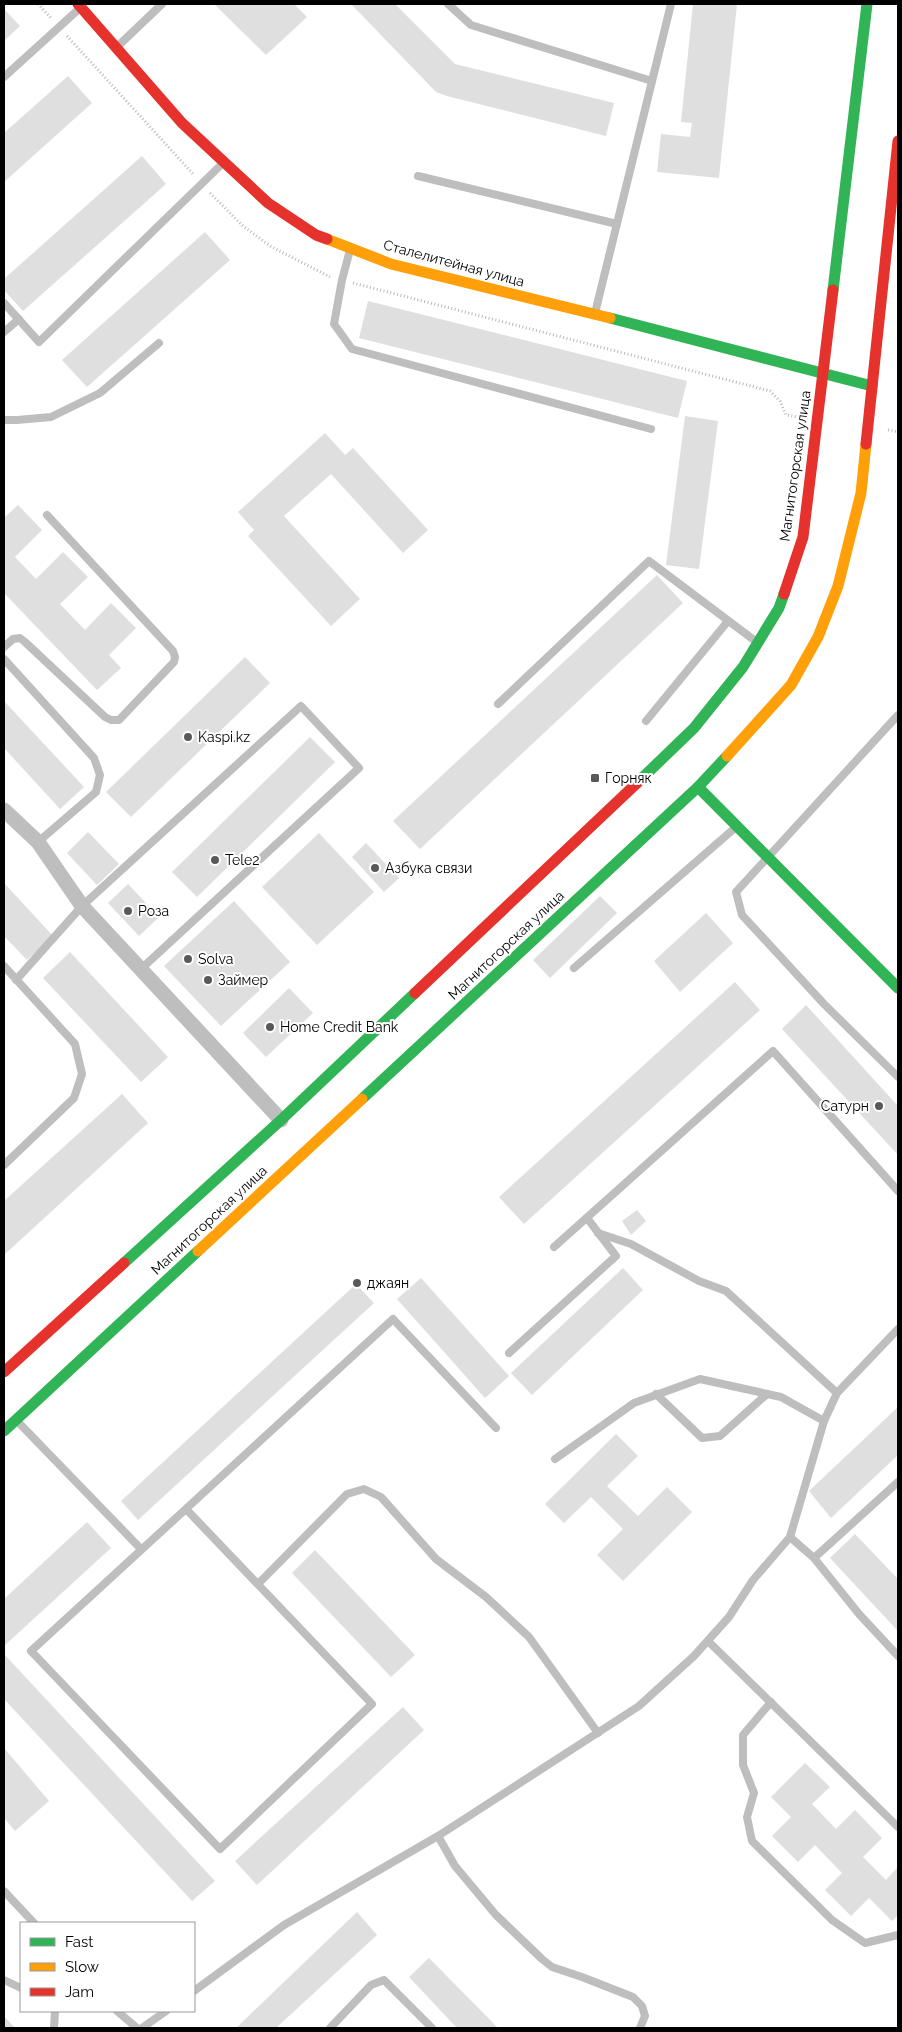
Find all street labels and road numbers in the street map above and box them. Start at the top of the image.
street label: Сталелитейная улица [382,236,526,290]
street label: Магнитогорская улица [776,390,814,542]
street label: Магнитогорская улица [445,887,567,1003]
street label: Магнитогорская улица [148,1162,270,1278]

